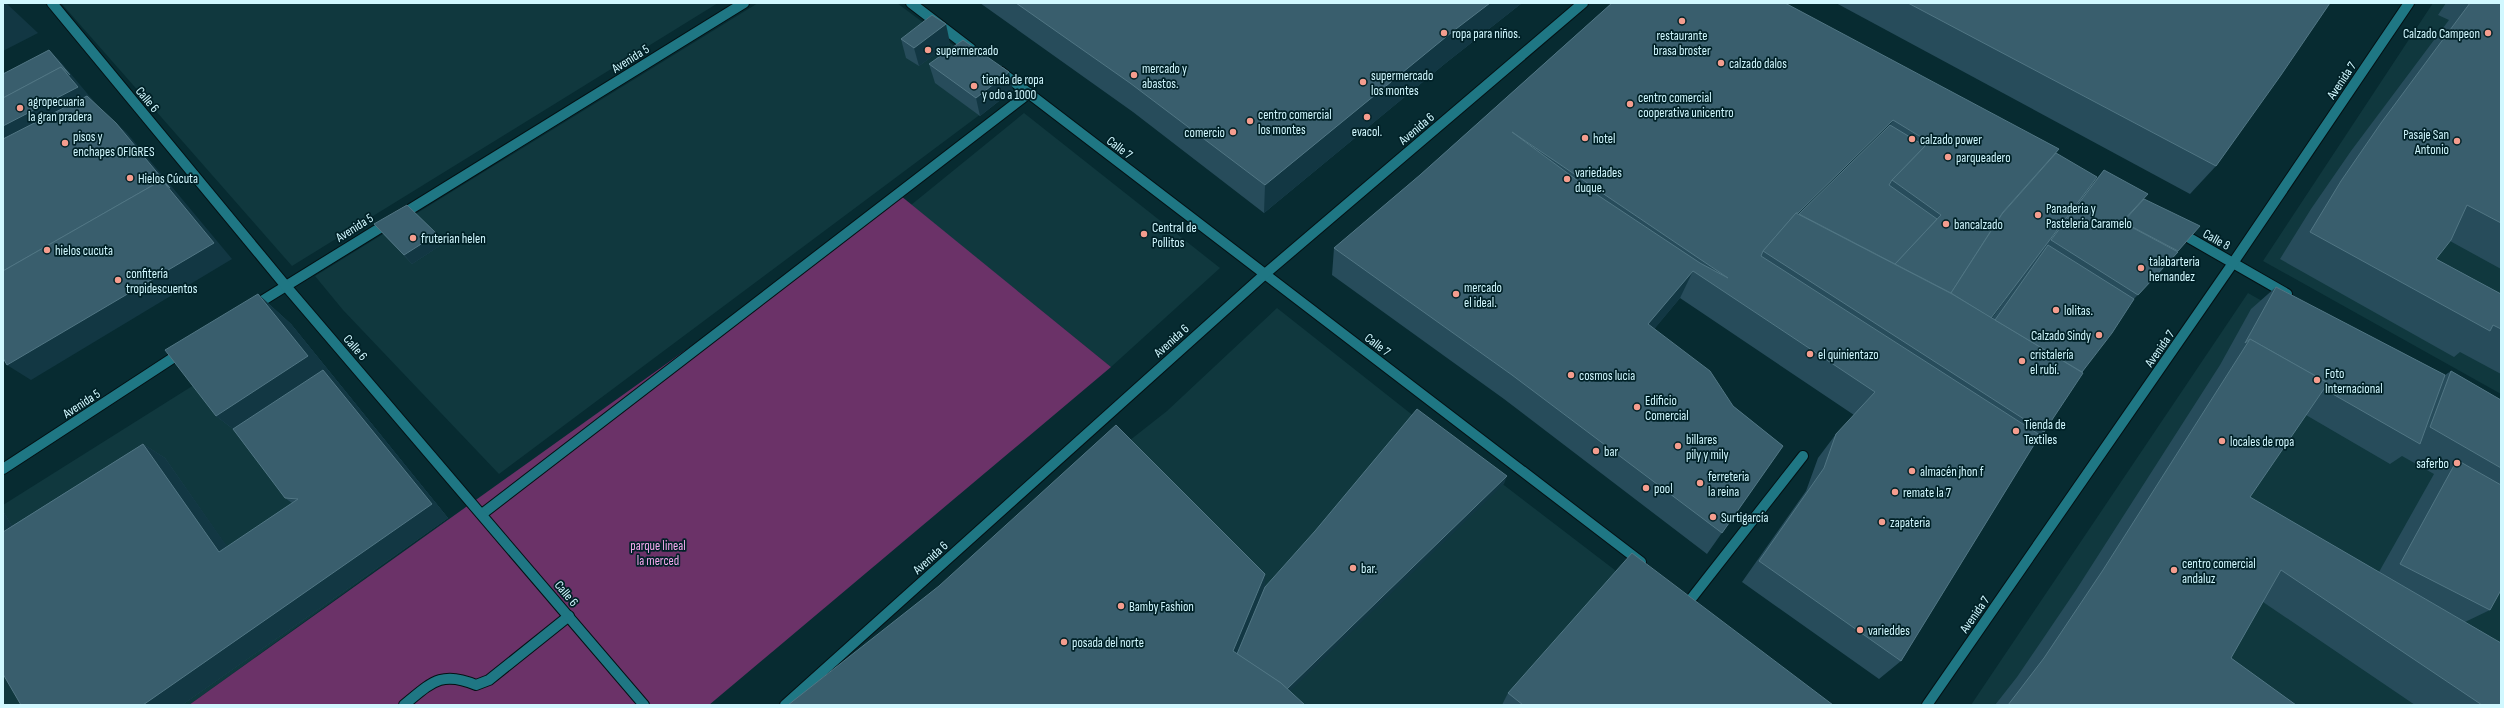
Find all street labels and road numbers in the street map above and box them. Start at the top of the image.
street label: Avenida 5 [608,41,652,77]
street label: Avenida 7 [2323,58,2360,103]
street label: Calle 6 [132,83,163,116]
street label: Avenida 6 [1395,109,1438,149]
street label: Calle 7 [1103,133,1136,163]
street label: Avenida 5 [332,210,376,246]
street label: Calle 8 [2200,226,2233,254]
street label: Avenida 6 [1150,321,1193,361]
street label: Avenida 7 [2141,326,2179,371]
street label: Calle 7 [1361,330,1394,360]
street label: Calle 6 [340,331,371,364]
street label: Avenida 5 [59,386,103,422]
street label: Avenida 6 [909,538,952,578]
street label: Calle 6 [551,577,582,610]
street label: Avenida 7 [1956,592,1994,637]

